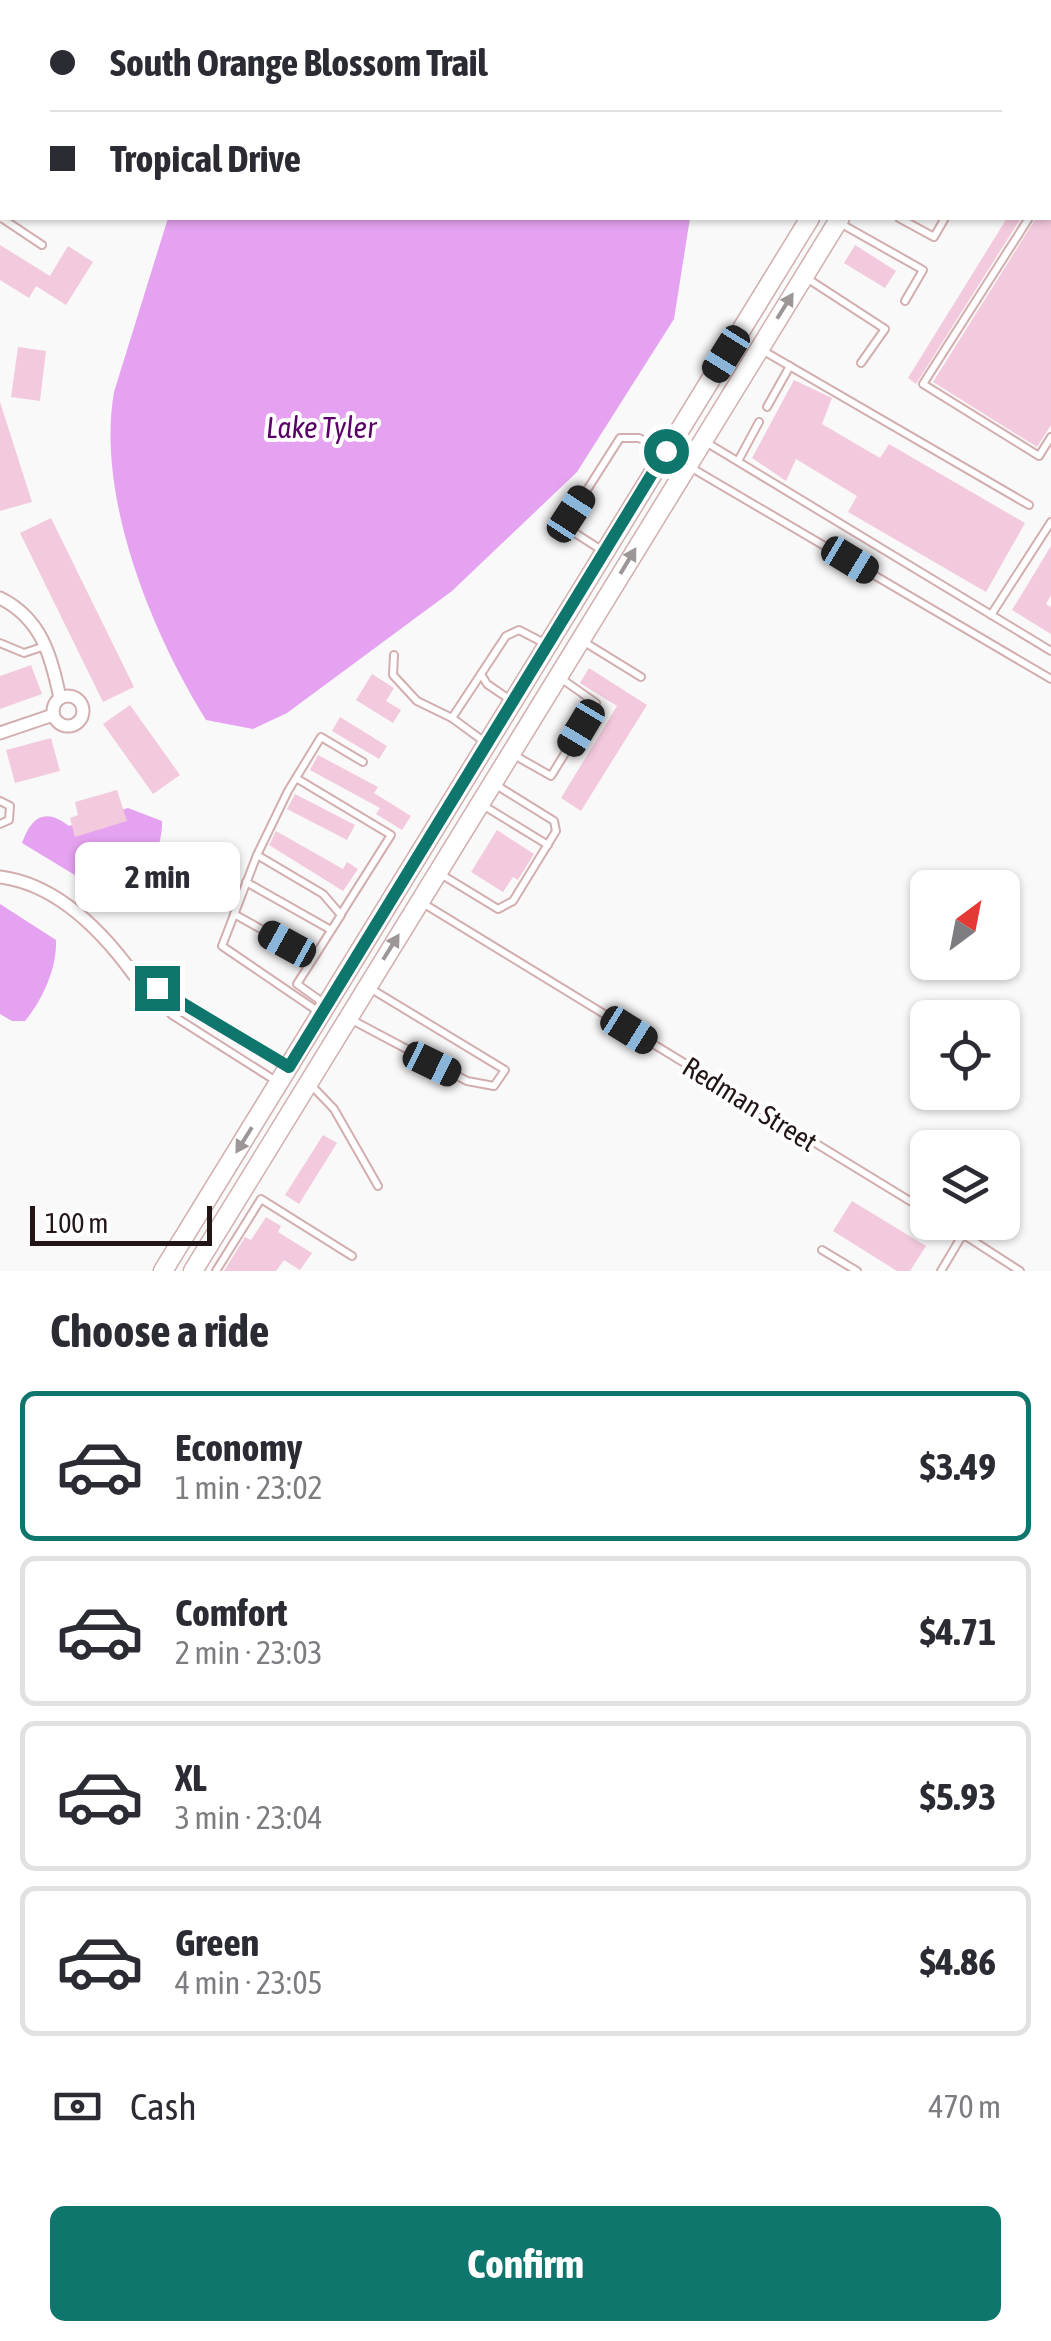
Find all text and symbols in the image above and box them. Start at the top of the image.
text: South Orange Blossom Trail [110,41,488,84]
text: Tropical Drive [110,137,301,180]
one-way arrow [776,292,793,320]
car [697,321,755,387]
water label: Lake Tyler [266,410,377,444]
route start [644,429,689,474]
car [542,481,600,547]
car [817,532,883,588]
one-way arrow [619,547,636,575]
car [553,695,609,761]
callout: 2 min [74,843,240,913]
text: 2 min [125,858,190,895]
north arrow [910,870,1020,980]
map controls [910,870,1020,1240]
car [253,916,321,972]
one-way arrow [382,933,400,961]
route end [135,966,180,1011]
button: locate [910,1000,1020,1110]
car [596,1001,662,1059]
car [398,1037,466,1091]
street label: Redman Street [677,1050,823,1158]
one-way arrow [235,1126,253,1154]
button: layers [910,1130,1020,1240]
scale bar [30,1201,212,1246]
text: 100 m [45,1207,108,1239]
text: Choose a ride [50,1305,269,1357]
icon: car [55,1421,145,1511]
text: Economy [175,1426,302,1469]
text: $3.49 [920,1445,996,1488]
text: 1 min · 23:02 [175,1469,322,1506]
icon: car [55,1586,145,1676]
text: Comfort [175,1591,287,1634]
text: $4.71 [920,1610,996,1653]
text: 2 min · 23:03 [175,1634,322,1671]
icon: car [55,1751,145,1841]
text: XL [175,1756,207,1799]
text: $5.93 [920,1775,996,1818]
text: 3 min · 23:04 [175,1799,322,1836]
icon: car [55,1916,145,2006]
text: Green [175,1921,259,1964]
text: $4.86 [920,1940,996,1983]
text: 4 min · 23:05 [175,1964,322,2001]
icon: cash [50,2079,105,2134]
text: Cash [130,2085,197,2128]
text: 470 m [928,2088,1001,2125]
button: Confirm [50,2206,1001,2321]

